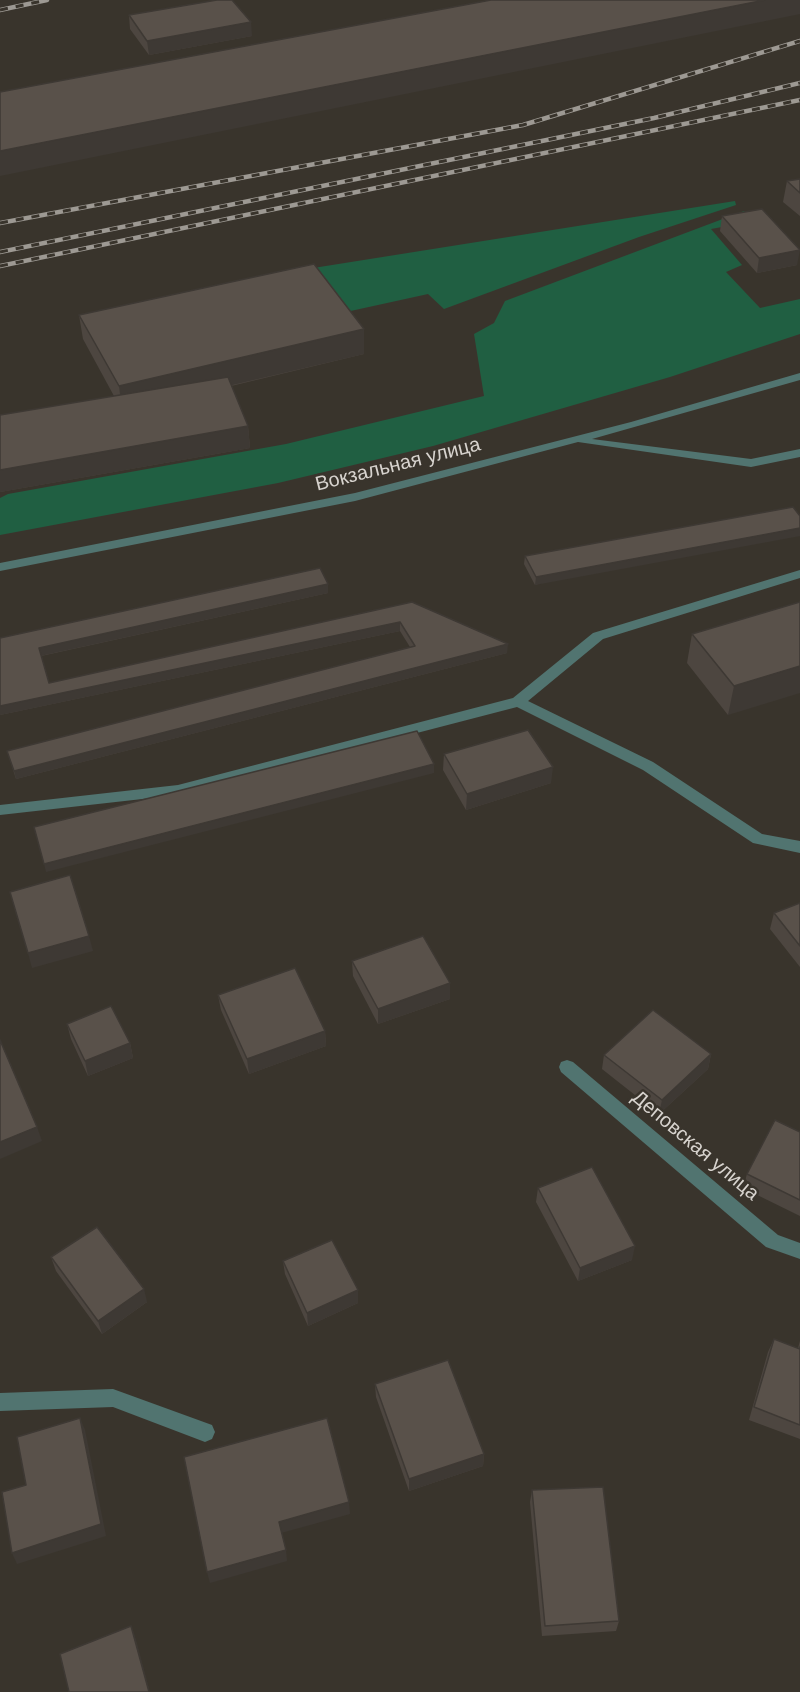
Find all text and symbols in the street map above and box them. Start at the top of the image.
street label: Вокзальная улица [313,433,483,497]
street label: Деповская улица [627,1086,763,1206]

